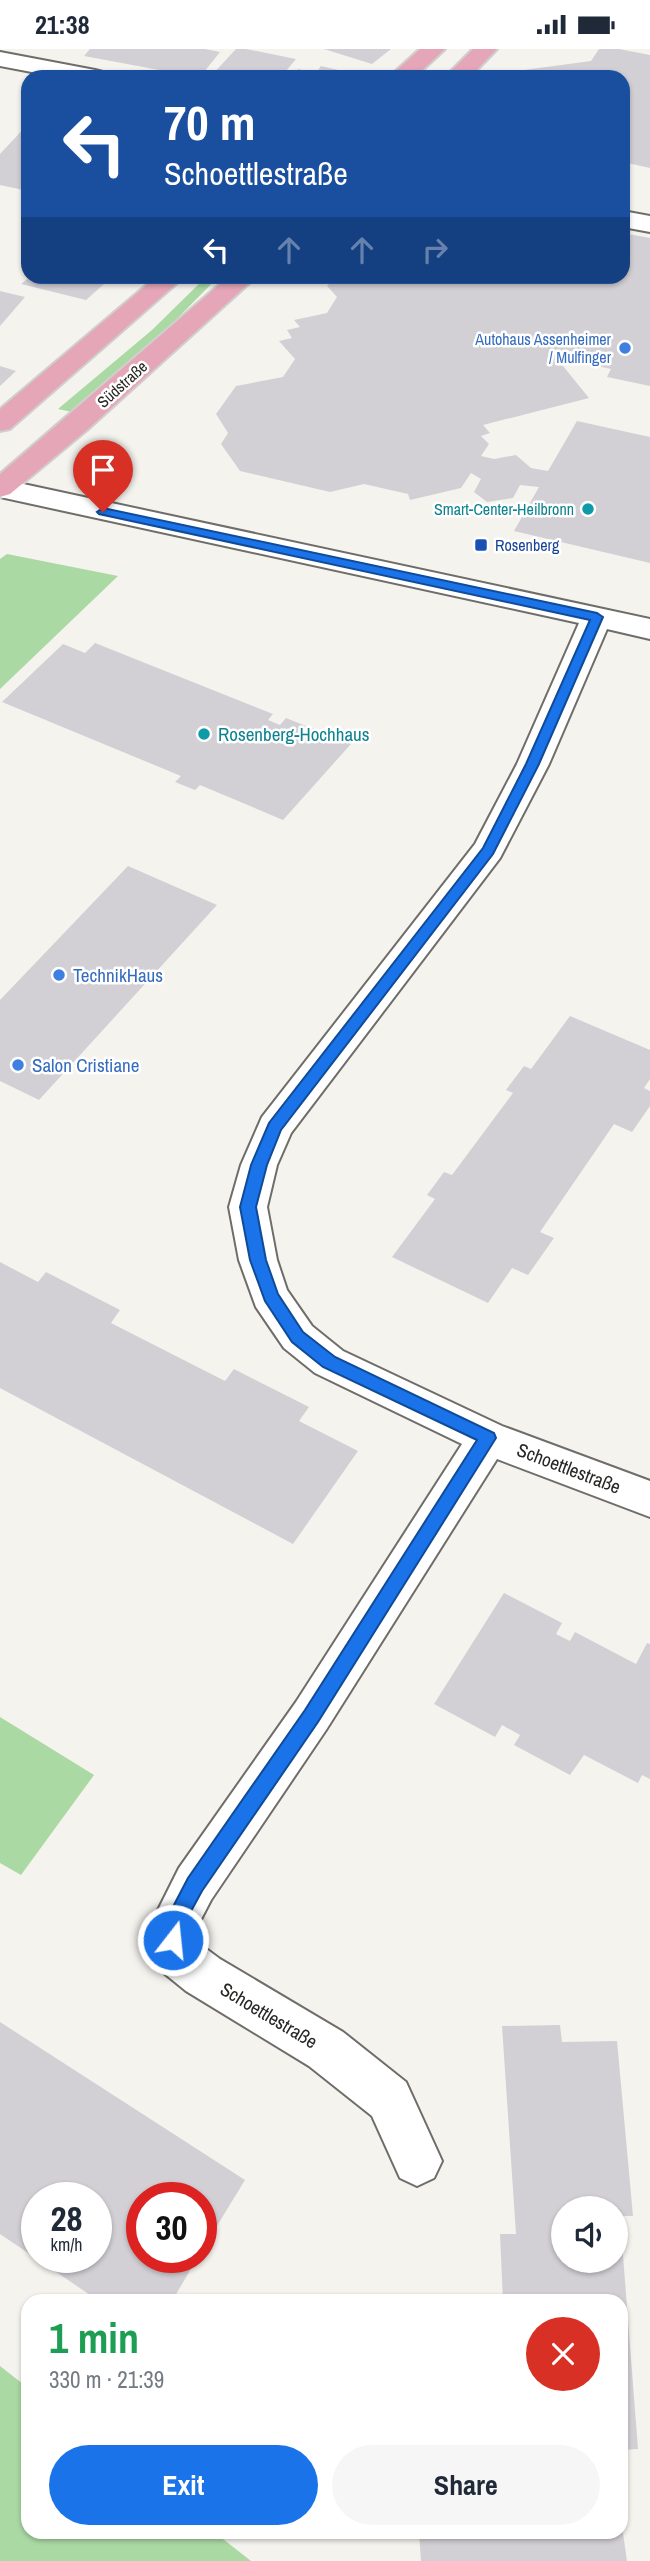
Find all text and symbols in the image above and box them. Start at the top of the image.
text: 21:38 [35,7,90,42]
text: 70 m [164,89,256,155]
icon: left [49,98,140,189]
text: Schoettlestraße [164,152,348,195]
icon: left [197,231,235,269]
icon: ahead [270,231,308,269]
icon: ahead [343,231,381,269]
icon: right [416,231,454,269]
place label: Autohaus Assenheimer / Mulfinger [474,328,612,368]
marker: Autohaus Assenheimer / Mulfinger [617,340,633,356]
street label: Südstraße [92,356,152,412]
pin [73,440,133,512]
icon: arrive [84,451,122,489]
place label: Smart-Center-Heilbronn [434,498,574,520]
marker: Smart-Center-Heilbronn [580,501,596,517]
place label: Rosenberg [495,534,560,556]
marker: Rosenberg [473,537,489,553]
place label: Rosenberg-Hochhaus [218,721,370,747]
marker: Rosenberg-Hochhaus [196,726,212,742]
place label: TechnikHaus [73,962,163,988]
marker: TechnikHaus [51,967,67,983]
place label: Salon Cristiane [32,1052,139,1078]
marker: Salon Cristiane [10,1057,26,1073]
street label: Schoettlestraße [513,1436,625,1500]
position arrow [136,1903,210,1977]
street label: Schoettlestraße [216,1976,322,2054]
speed limit sign: 30 [126,2182,217,2273]
text: 28 [51,2195,82,2242]
map controls [551,2196,628,2273]
button: sound [551,2196,628,2273]
text: km/h [51,2232,83,2257]
text: 1 min [49,2310,139,2366]
button: close [526,2317,600,2391]
text: 330 m · 21:39 [49,2364,164,2395]
button: Exit [49,2445,318,2525]
button: Share [332,2445,600,2525]

